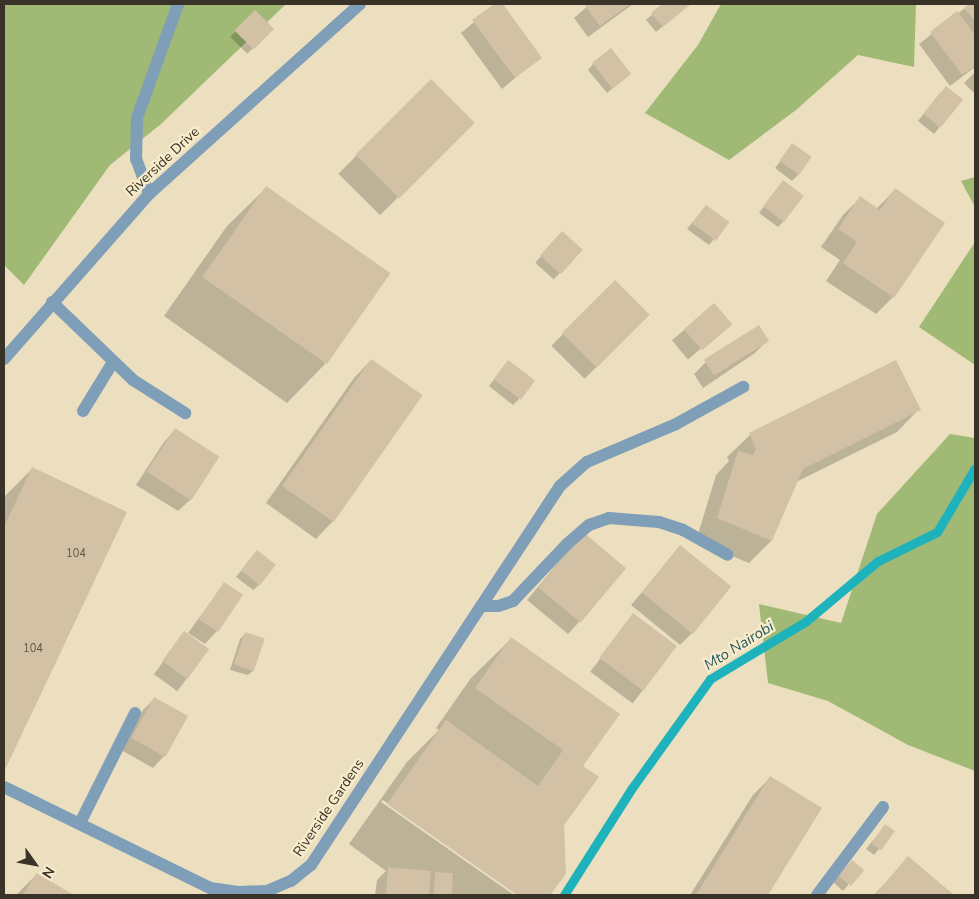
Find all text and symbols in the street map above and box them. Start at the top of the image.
street label: Riverside Drive [123,124,203,200]
house number: 104 [66,547,86,561]
water label: Mto Nairobi [701,618,777,674]
house number: 104 [23,642,43,656]
street label: Riverside Gardens [290,756,368,860]
north arrow [10,839,60,889]
text: N [37,863,59,882]

